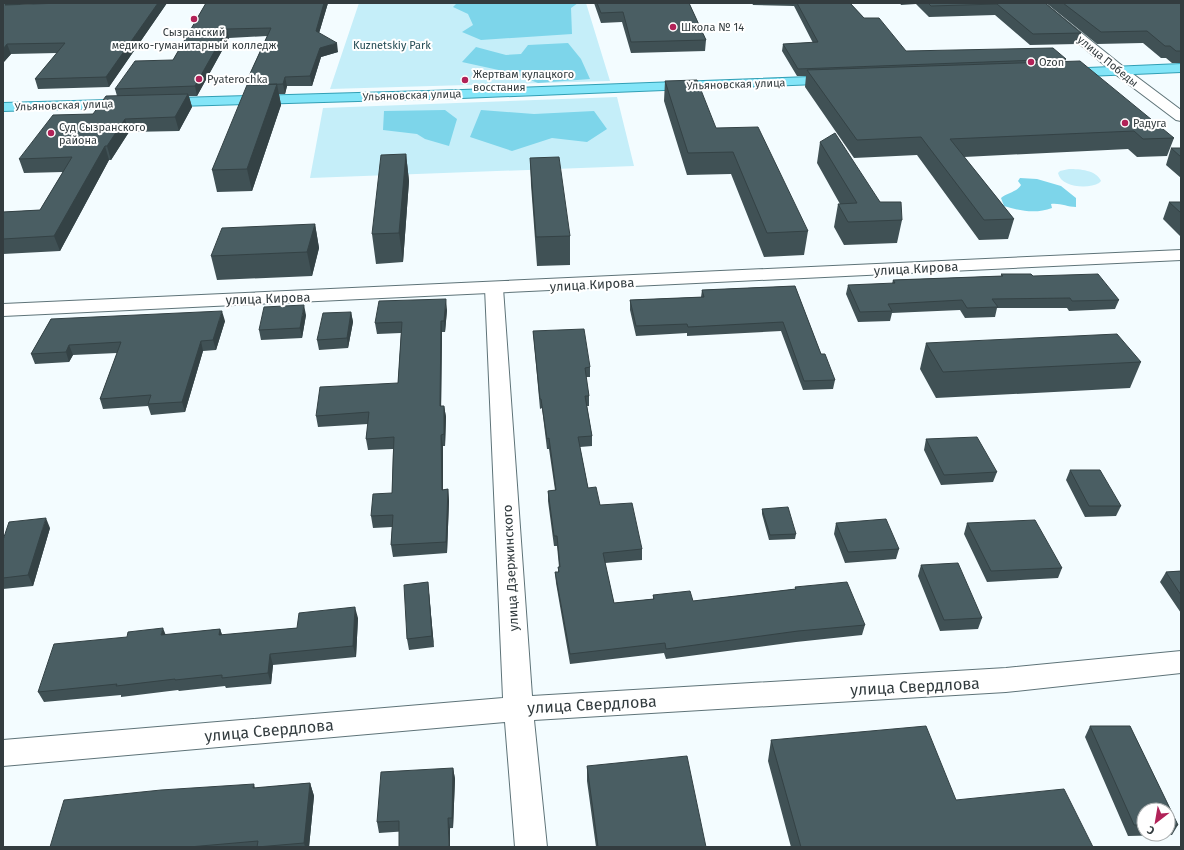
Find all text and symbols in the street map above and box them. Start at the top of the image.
marker: Сызранский медико-гуманитарный колледж [189,14,199,24]
place label: Школа № 14 [681,21,744,34]
marker: Школа № 14 [668,22,678,32]
place label: Сызранский медико-гуманитарный колледж [112,26,276,52]
street label: улица Победы [1075,33,1140,90]
park label: Kuznetskiy Park [353,39,431,52]
place label: Ozon [1039,56,1064,69]
marker: Ozon [1026,57,1036,67]
place label: Жертвам кулацкого восстания [473,68,574,94]
place label: Pyaterochka [207,73,268,86]
marker: Pyaterochka [194,74,204,84]
marker: Жертвам кулацкого восстания [460,75,470,85]
street label: Ульяновская улица [686,76,786,93]
street label: Ульяновская улица [362,87,462,104]
street label: Ульяновская улица [14,97,114,114]
place label: Радуга [1133,117,1167,130]
marker: Радуга [1120,118,1130,128]
place label: Суд Сызранского района [59,121,146,147]
marker: Суд Сызранского района [46,128,56,138]
street label: улица Кирова [873,259,959,278]
street label: улица Кирова [549,275,635,294]
street label: улица Кирова [225,290,311,307]
street label: улица Дзержинского [500,504,521,632]
street label: улица Свердлова [850,674,980,699]
street label: улица Свердлова [527,692,657,717]
street label: улица Свердлова [204,715,334,746]
north arrow [1136,802,1176,842]
text: С [1144,823,1157,837]

